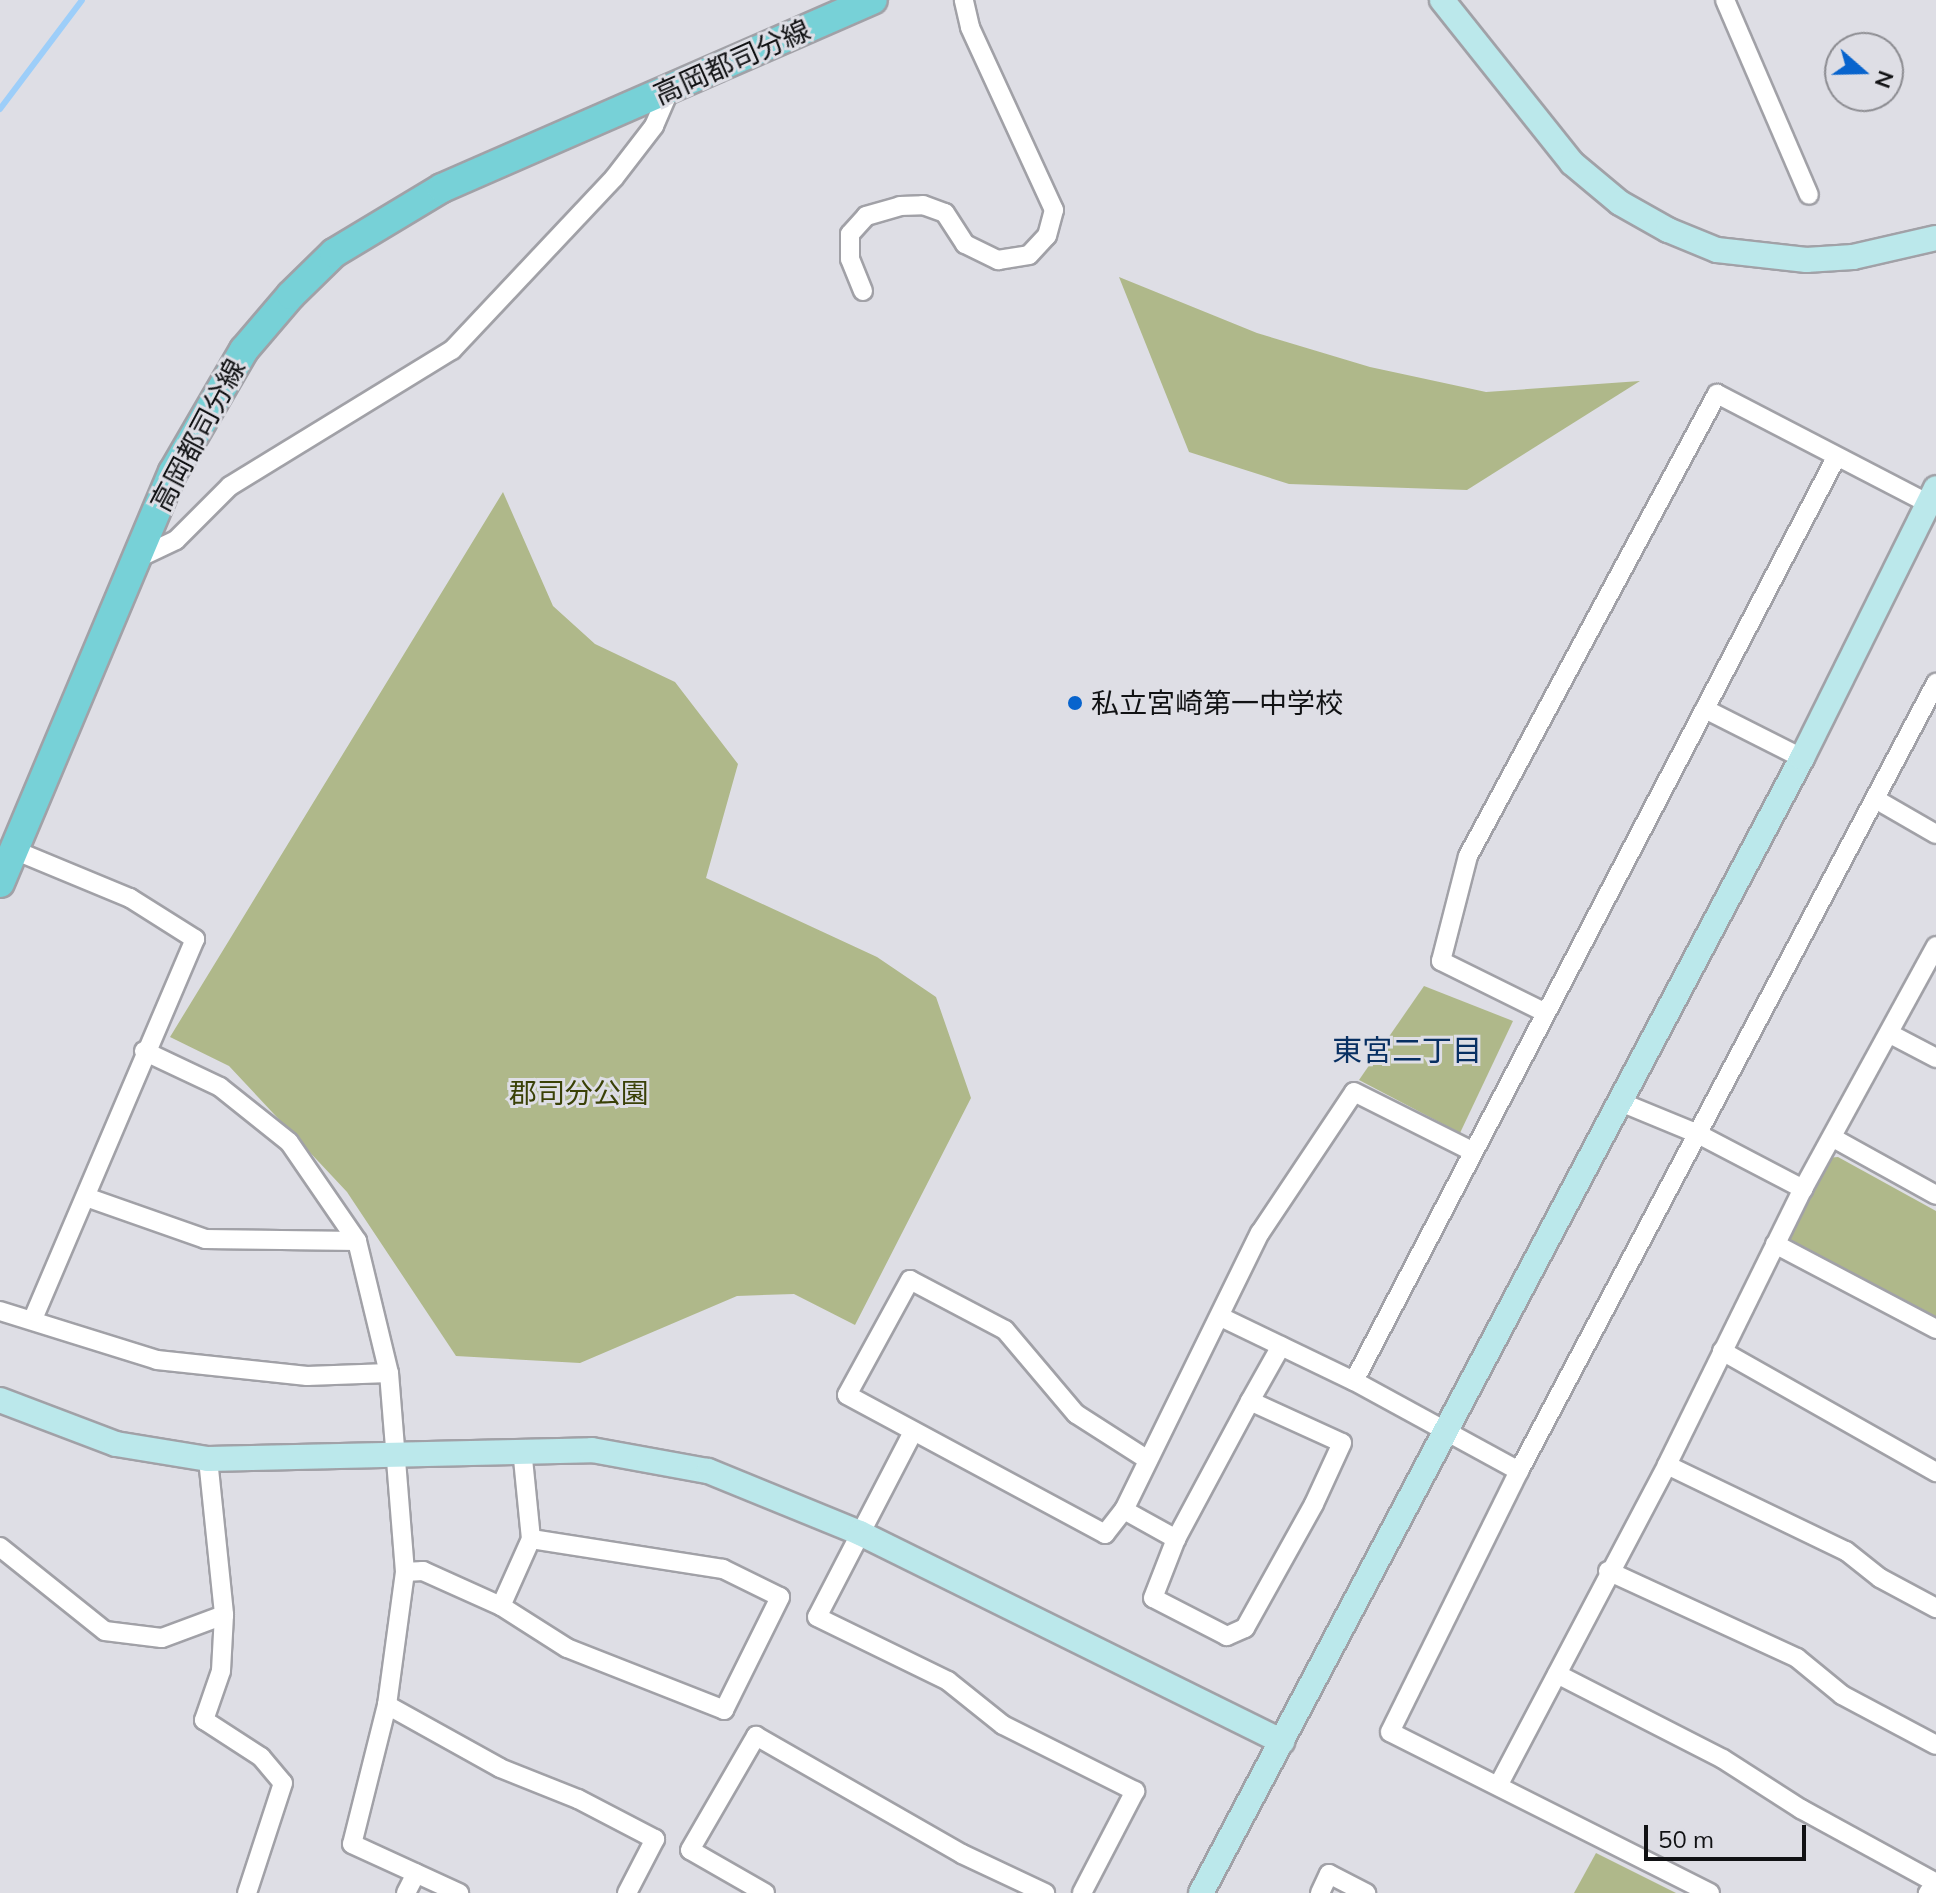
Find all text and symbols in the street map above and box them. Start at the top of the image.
street label: 高岡都司分線 [648,12,816,112]
north arrow [1824,32,1904,112]
text: N [1869,67,1901,92]
street label: 高岡都司分線 [144,353,252,517]
place label: 私立宮崎第一中学校 [1091,686,1343,720]
marker: 私立宮崎第一中学校 [1066,694,1084,712]
district label: 東宮二丁目 [1332,1032,1482,1068]
park label: 郡司分公園 [509,1076,649,1110]
scale bar [1648,1809,1810,1859]
text: 50 m [1658,1824,1714,1854]

